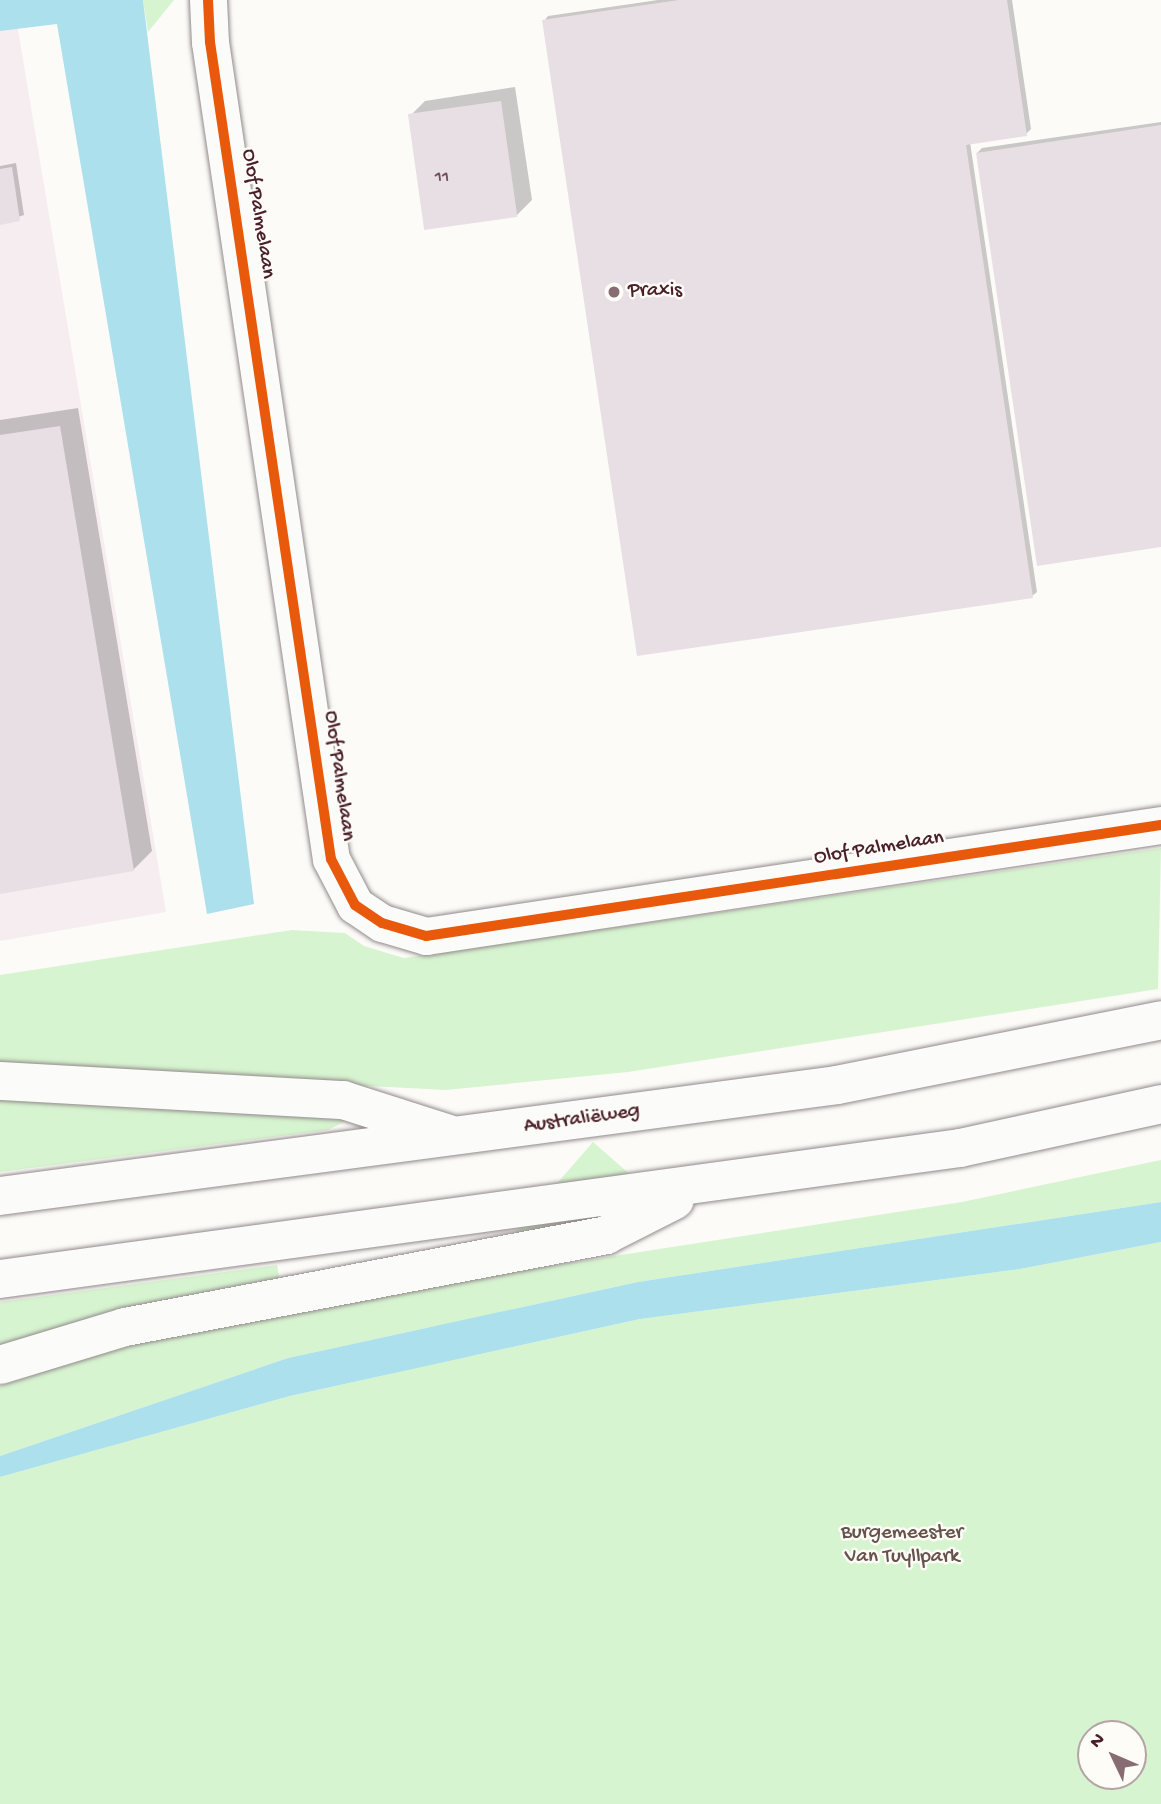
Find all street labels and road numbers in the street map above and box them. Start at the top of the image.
street label: Olof Palmelaan [234,147,280,281]
street label: Olof Palmelaan [316,709,360,843]
street label: Olof Palmelaan [812,826,946,872]
street label: Australiëweg [522,1099,642,1141]

